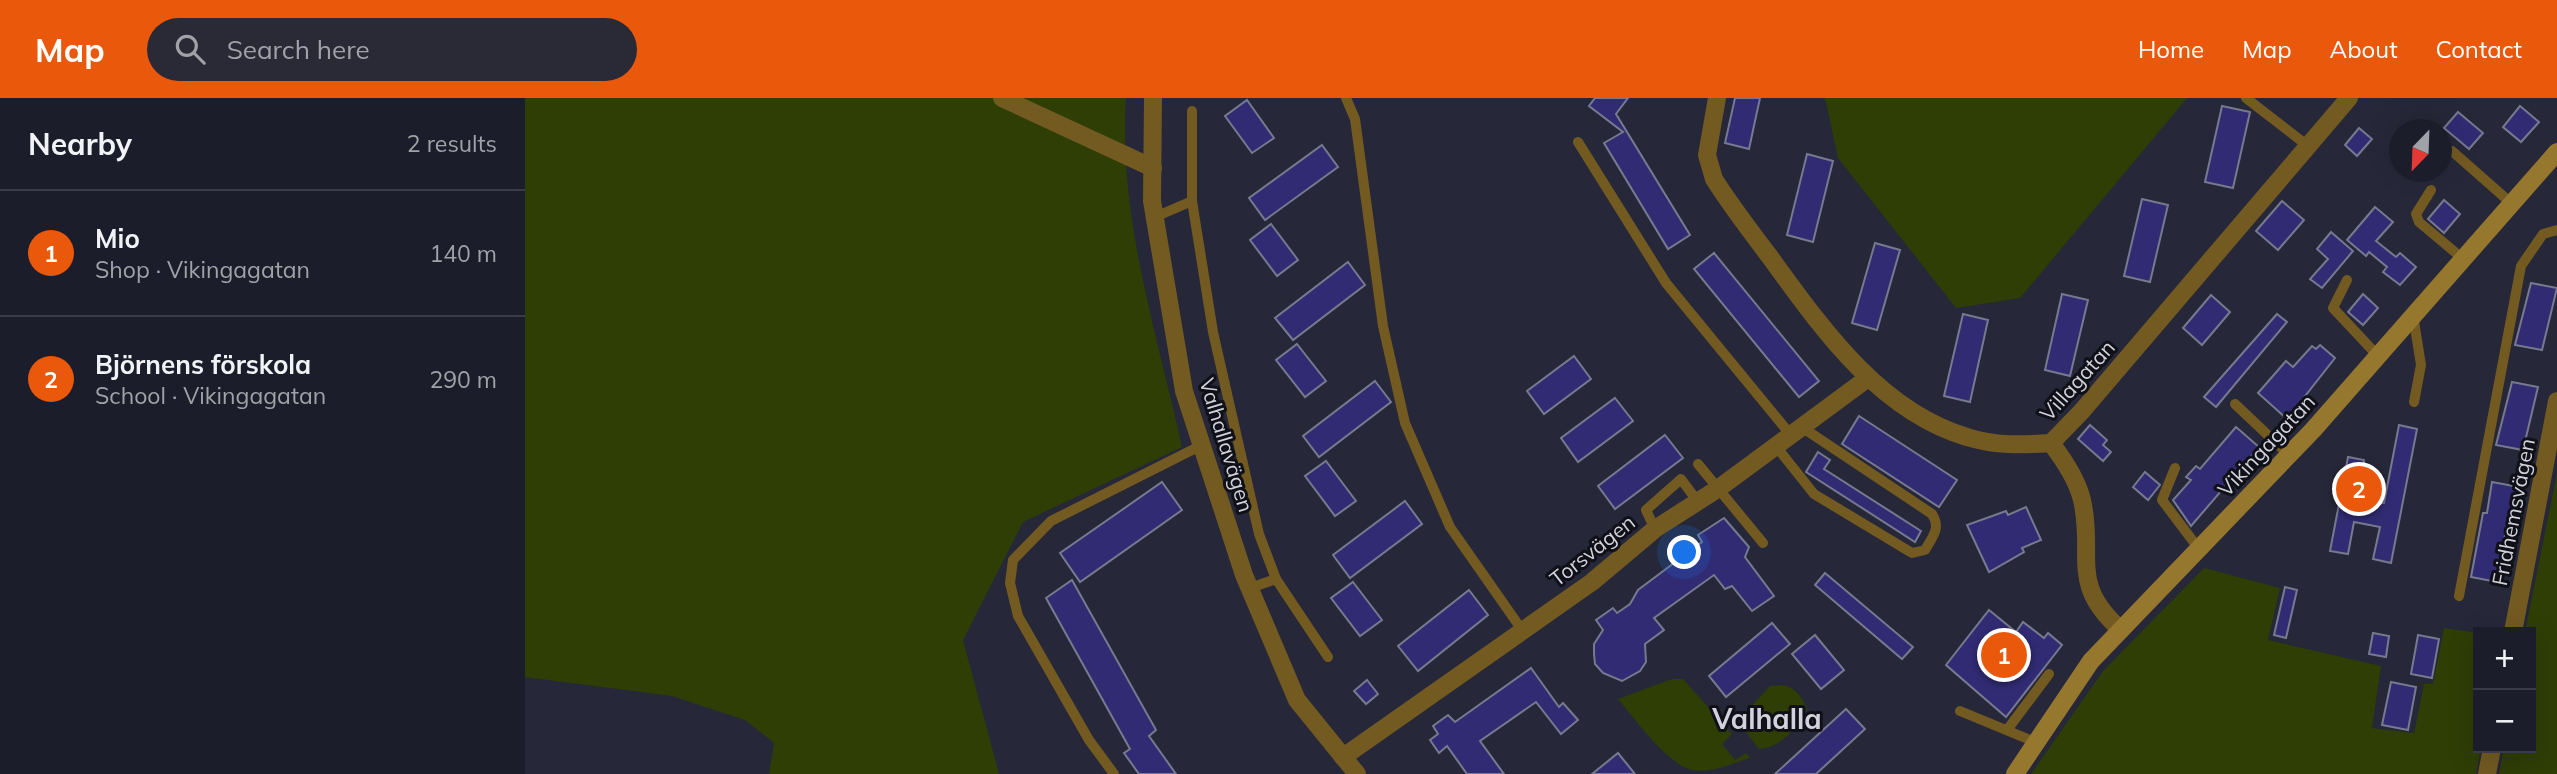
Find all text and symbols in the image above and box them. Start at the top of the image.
search box [147,18,637,81]
text: Map [35,29,105,70]
icon: search [171,30,209,68]
text: Search here [227,33,370,66]
text: Home [2138,34,2204,64]
text: Map [2242,34,2292,64]
text: About [2330,34,2398,64]
text: Contact [2436,34,2522,64]
north arrow [2389,119,2452,182]
text: Nearby [28,125,132,163]
text: 2 results [407,129,497,158]
text: Mio [95,222,140,255]
text: 1 [44,239,58,268]
text: 140 m [429,239,497,268]
text: Shop · Vikingagatan [95,255,310,284]
street label: Villagatan [2034,334,2120,426]
text: Björnens förskola [95,348,311,381]
text: 2 [44,365,58,394]
text: 290 m [429,365,497,394]
street label: Valhallavägen [1194,375,1260,515]
text: School · Vikingagatan [95,381,326,410]
street label: Vikingagatan [2212,388,2320,502]
street label: Fridhemsvägen [2486,436,2540,588]
pin: 2 [2336,463,2382,515]
street label: Torsvägen [1544,509,1640,591]
your location [1667,535,1701,569]
map controls [2473,627,2536,753]
button: + [2473,627,2536,690]
pin: 1 [1981,629,2027,681]
button: − [2473,690,2536,753]
district label: Valhalla [1711,701,1822,736]

